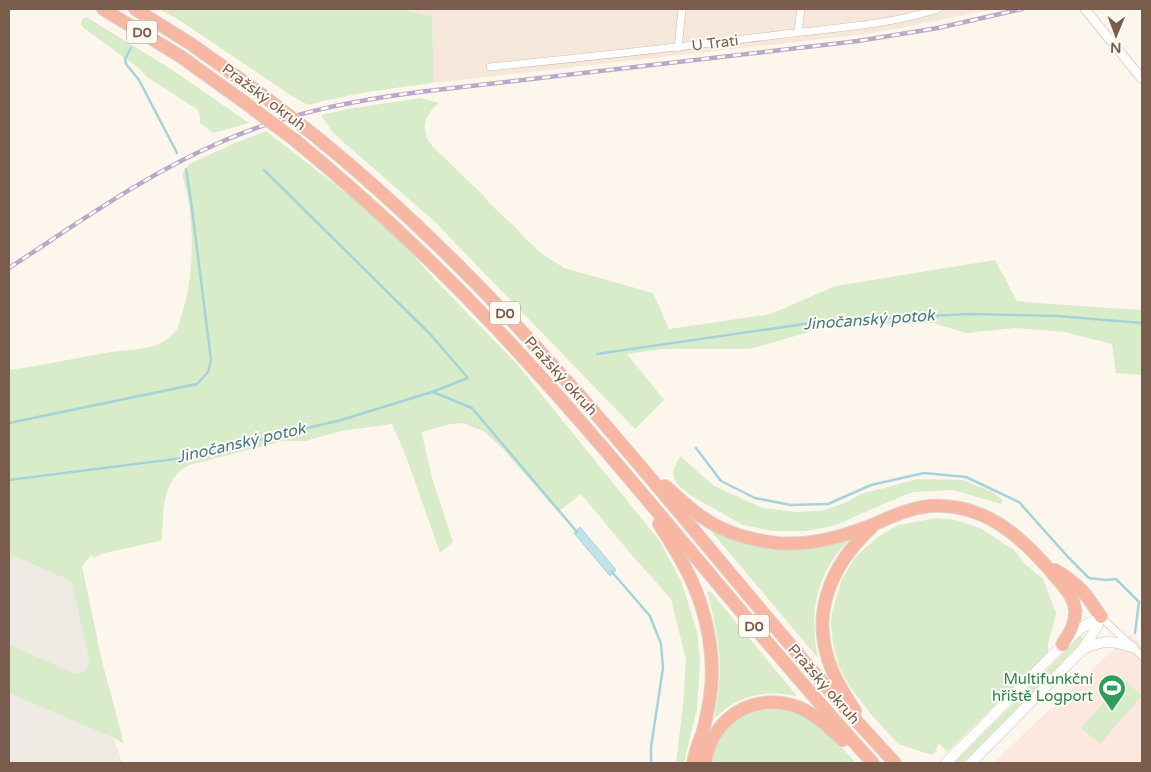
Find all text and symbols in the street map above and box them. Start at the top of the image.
north arrow [1091,10,1141,60]
road number: D0 [127,21,157,44]
street label: U Trati [691,31,739,55]
text: N [1110,39,1122,56]
street label: Pražský okruh [219,60,309,134]
road number: D0 [490,302,520,324]
water label: Jinočanský potok [803,305,937,335]
street label: Pražský okruh [521,333,601,419]
water label: Jinočanský potok [175,418,309,468]
road number: D0 [739,614,769,638]
street label: Pražský okruh [784,640,864,728]
place label: Multifunkční hřiště Logport [992,670,1093,705]
sports icon: Multifunkční hřiště Logport [1097,673,1127,712]

